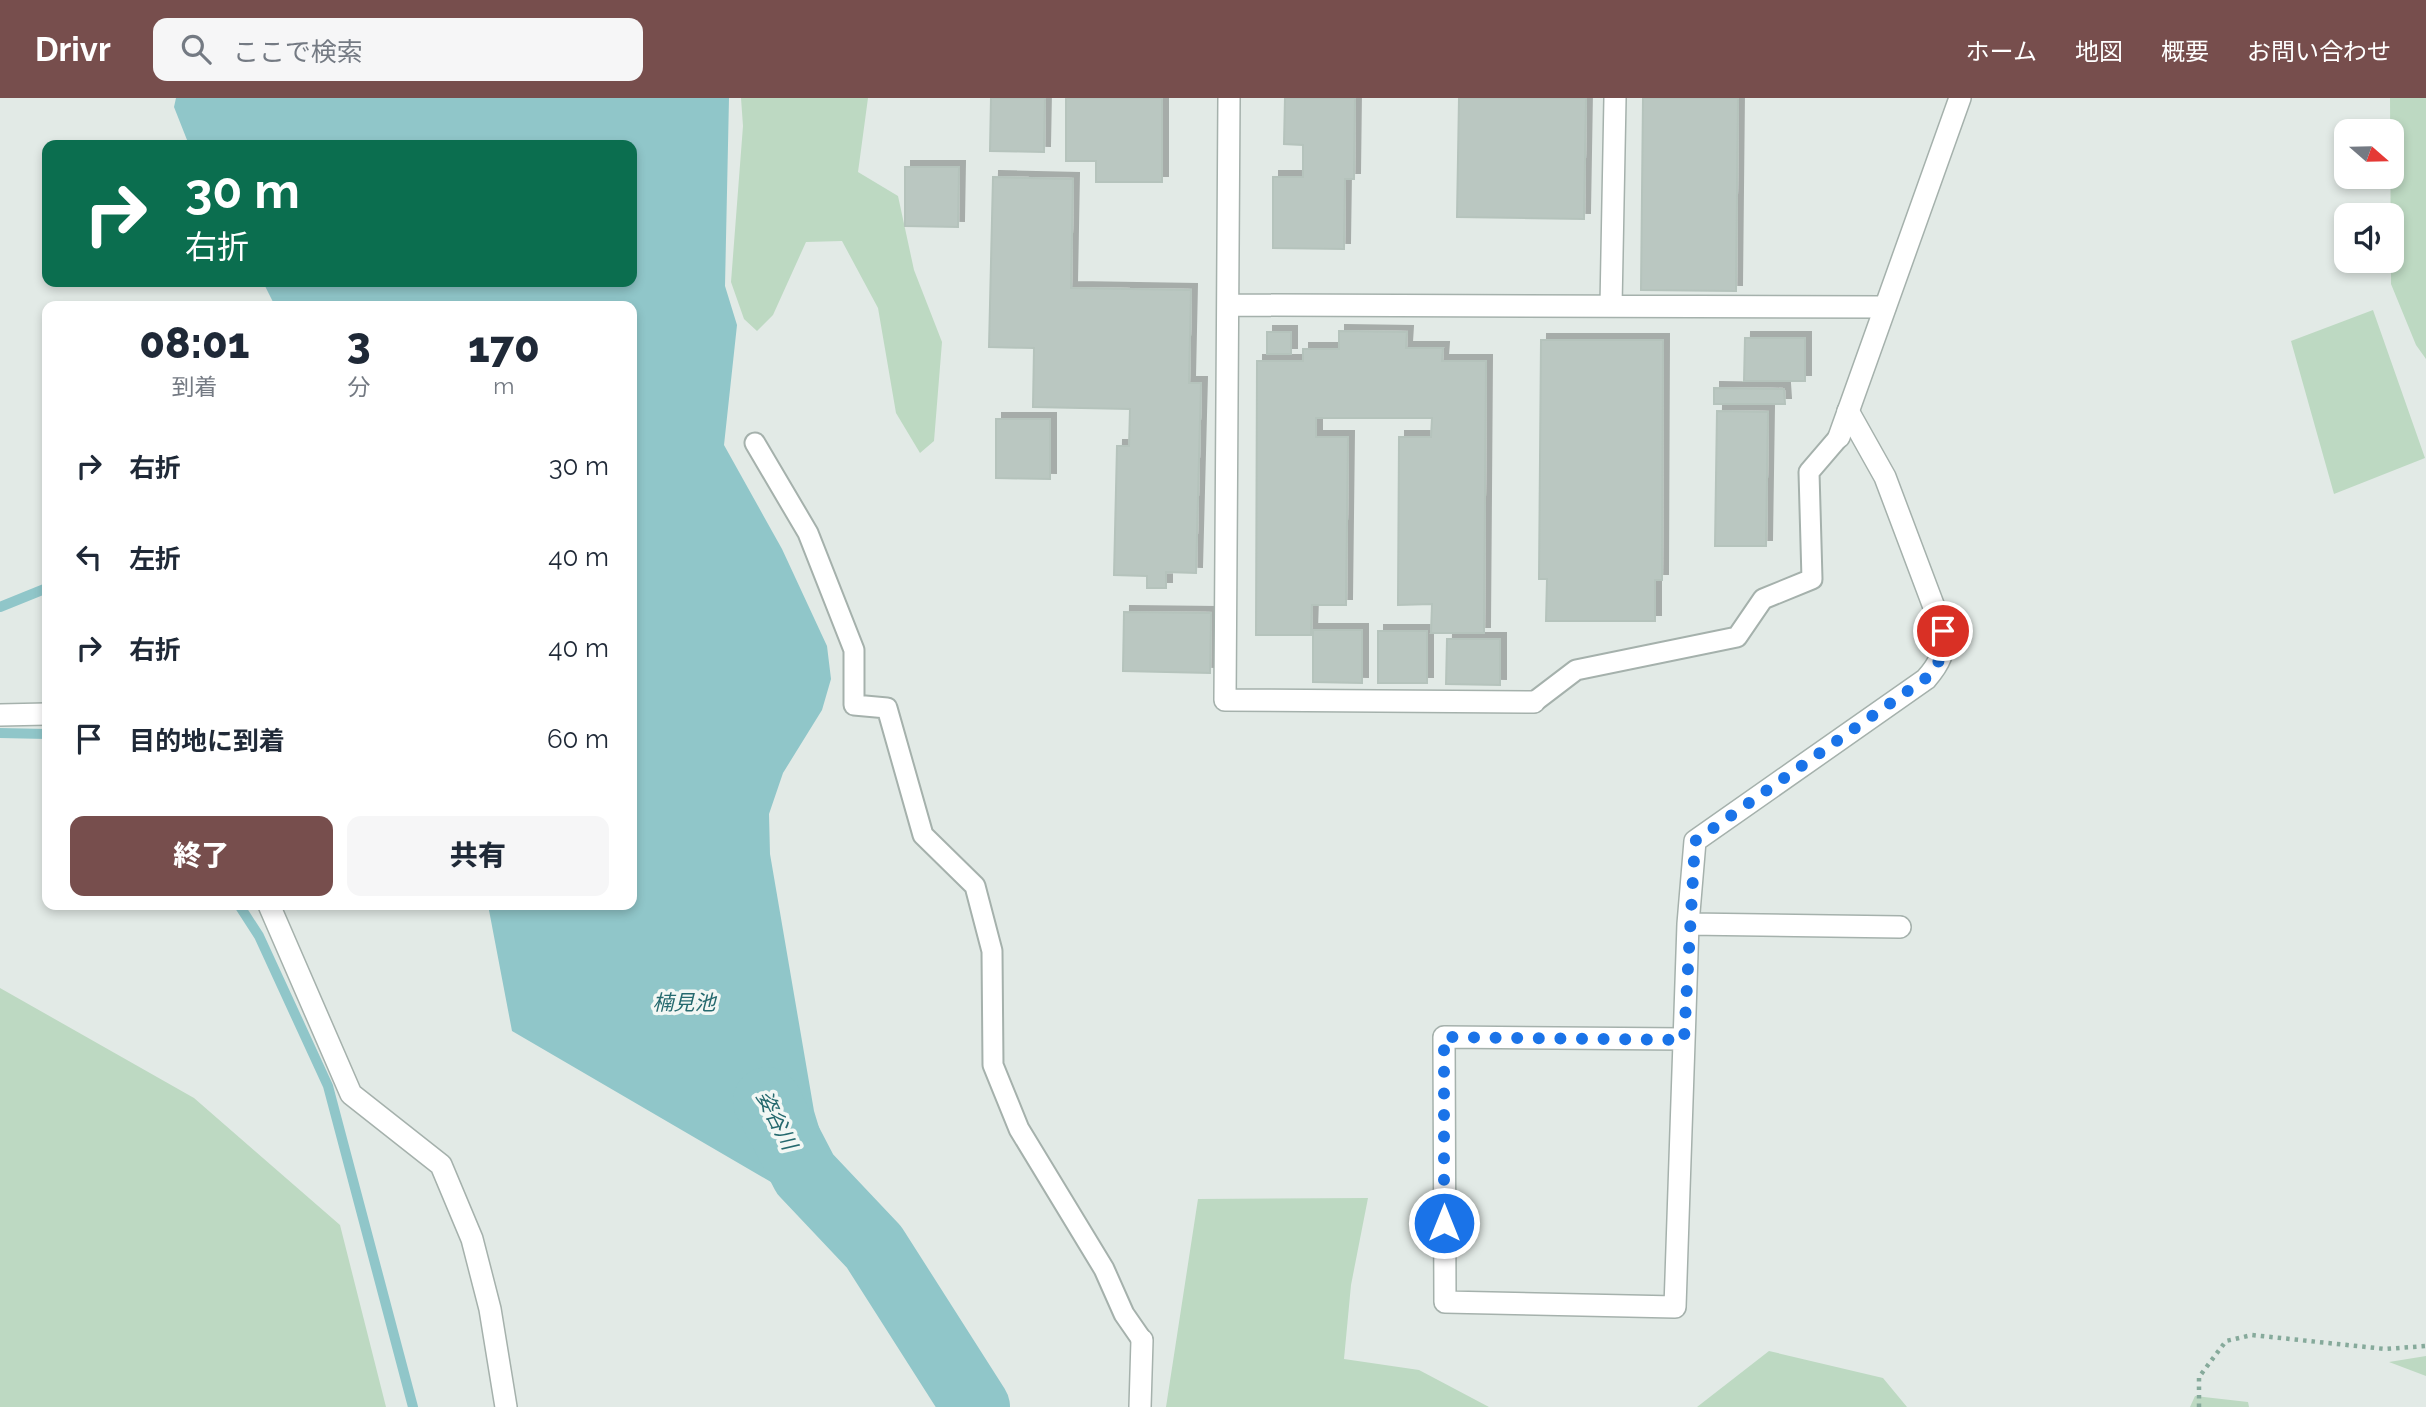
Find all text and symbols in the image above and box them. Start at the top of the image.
search box [153,18,643,81]
text: Drivr [35,30,111,69]
icon: search [177,30,215,68]
text: ここで検索 [233,37,363,67]
text: ホーム [1966,37,2037,66]
text: 地図 [2075,37,2123,66]
text: 概要 [2161,37,2209,66]
text: お問い合わせ [2247,37,2391,66]
north arrow [2334,119,2404,189]
map controls [2334,119,2404,273]
text: 30 m [185,162,300,219]
icon: right [70,168,161,259]
button: sound [2334,203,2404,273]
text: 右折 [185,228,249,265]
text: 08:01 [139,319,250,368]
text: 3 [347,319,371,368]
text: 170 [468,323,540,372]
text: m [493,372,514,399]
text: 到着 [171,373,217,400]
text: 分 [347,373,370,400]
icon: right [70,447,108,485]
text: 30 m [549,451,609,481]
text: 右折 [129,453,181,483]
icon: left [70,538,108,576]
text: 40 m [548,542,609,572]
text: 左折 [129,544,181,574]
pin [1913,601,1973,661]
icon: arrive [1924,612,1962,650]
icon: right [70,629,108,667]
text: 40 m [548,633,609,663]
text: 右折 [129,635,181,665]
icon: arrive [70,720,108,758]
text: 60 m [547,724,609,754]
text: 目的地に到着 [129,726,285,756]
button: 終了 [70,816,333,896]
button: 共有 [347,816,609,896]
water label: 楠見池 [653,990,717,1015]
water label: 姿谷川 [752,1086,803,1156]
position arrow [1407,1186,1481,1260]

